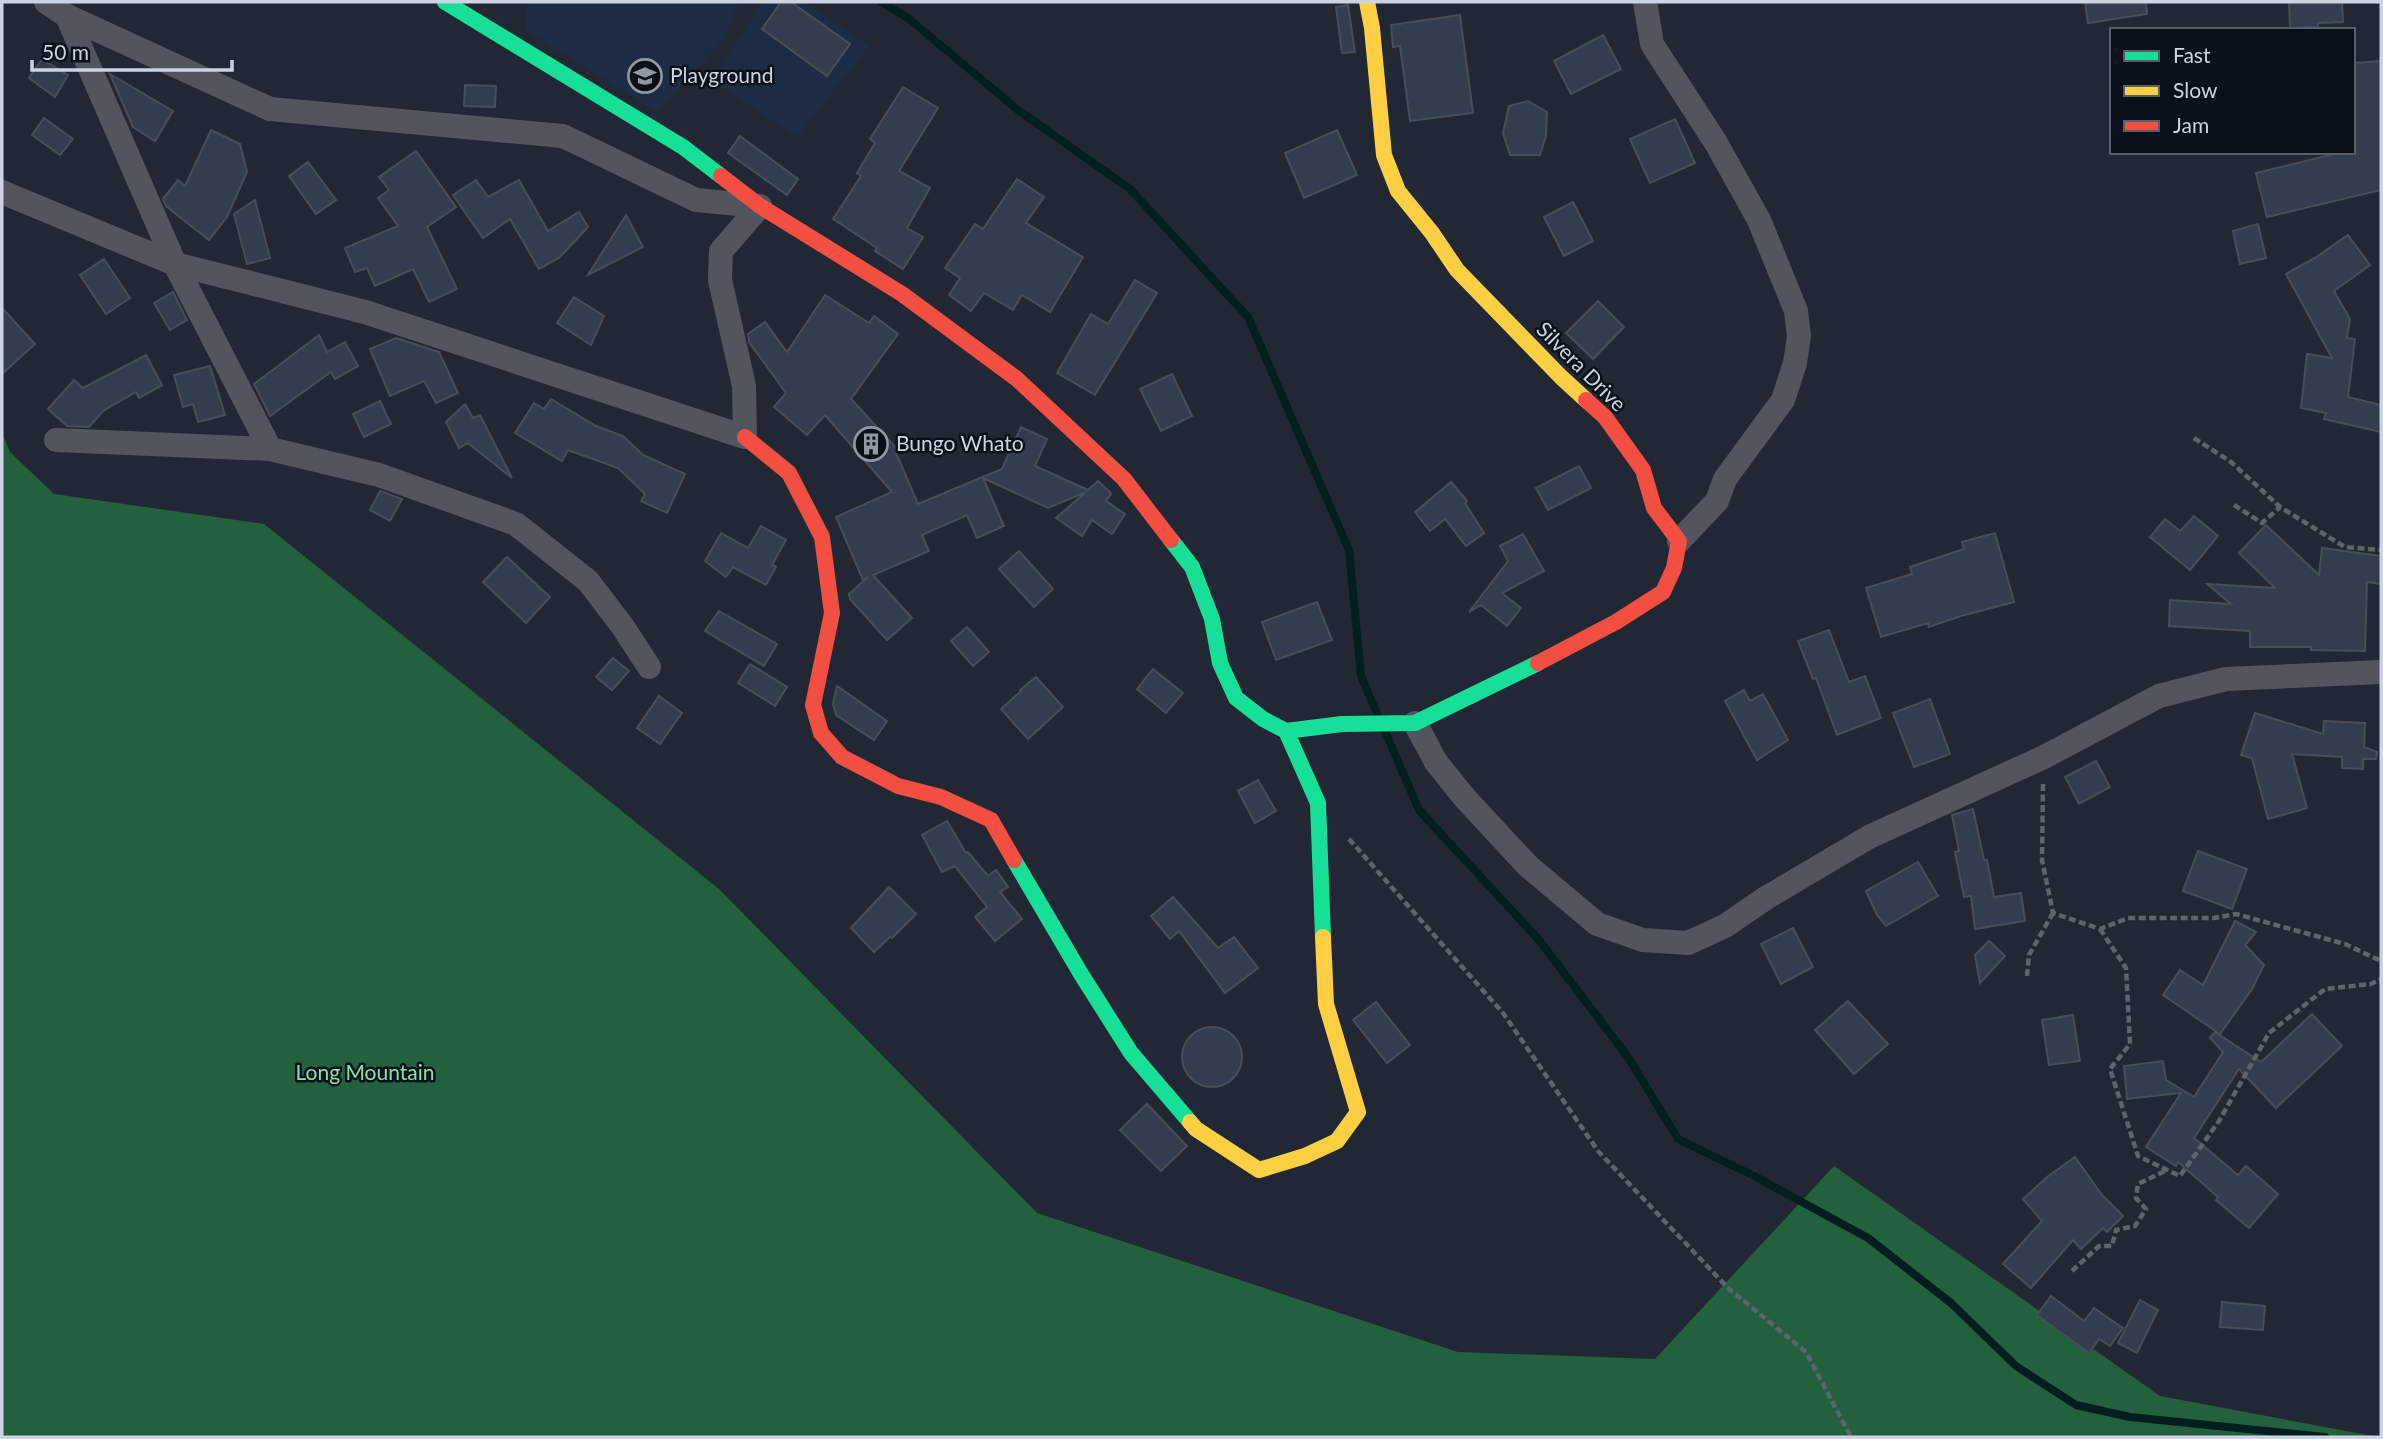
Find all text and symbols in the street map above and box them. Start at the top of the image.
scale bar [32,28,231,72]
legend [2110,28,2355,154]
text: 50 m [42,39,89,64]
text: Fast [2173,42,2211,67]
school or university icon: Playground [626,57,664,95]
place label: Playground [670,62,774,87]
text: Slow [2173,77,2218,102]
text: Jam [2173,112,2209,137]
street label: Silvera Drive [1532,316,1632,416]
building icon: Bungo Whato [852,425,890,463]
place label: Bungo Whato [896,430,1024,455]
park label: Long Mountain [295,1059,435,1084]

